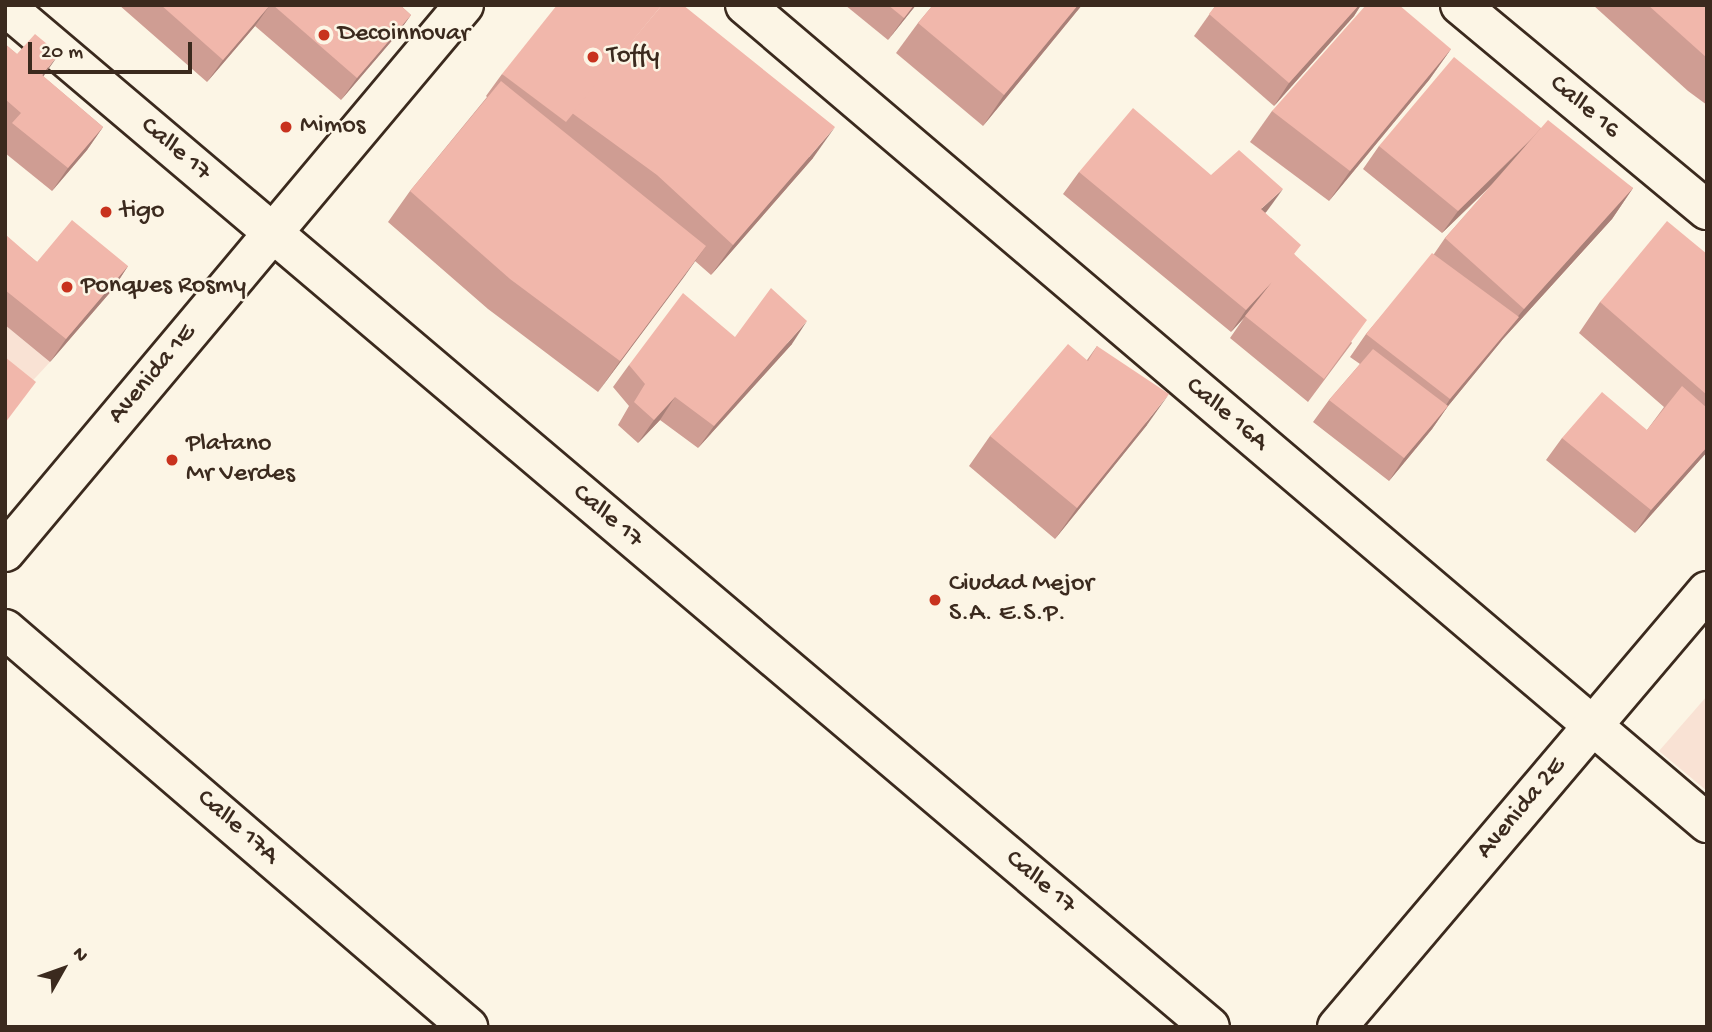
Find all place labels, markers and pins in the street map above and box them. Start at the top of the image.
place label: Decoinnovar [338,19,470,51]
marker: Decoinnovar [316,27,332,43]
place label: Toffy [607,41,659,73]
marker: Toffy [585,49,601,65]
place label: Mimos [300,111,365,143]
marker: Mimos [278,119,294,135]
place label: tigo [120,196,165,228]
marker: tigo [98,204,114,220]
place label: Ponques Rosmy [81,271,246,303]
marker: Ponques Rosmy [59,279,75,295]
place label: Platano Mr Verdes [186,429,295,490]
marker: Platano Mr Verdes [164,452,180,468]
place label: Ciudad Mejor S.A. E.S.P. [949,569,1094,630]
marker: Ciudad Mejor S.A. E.S.P. [927,592,943,608]

